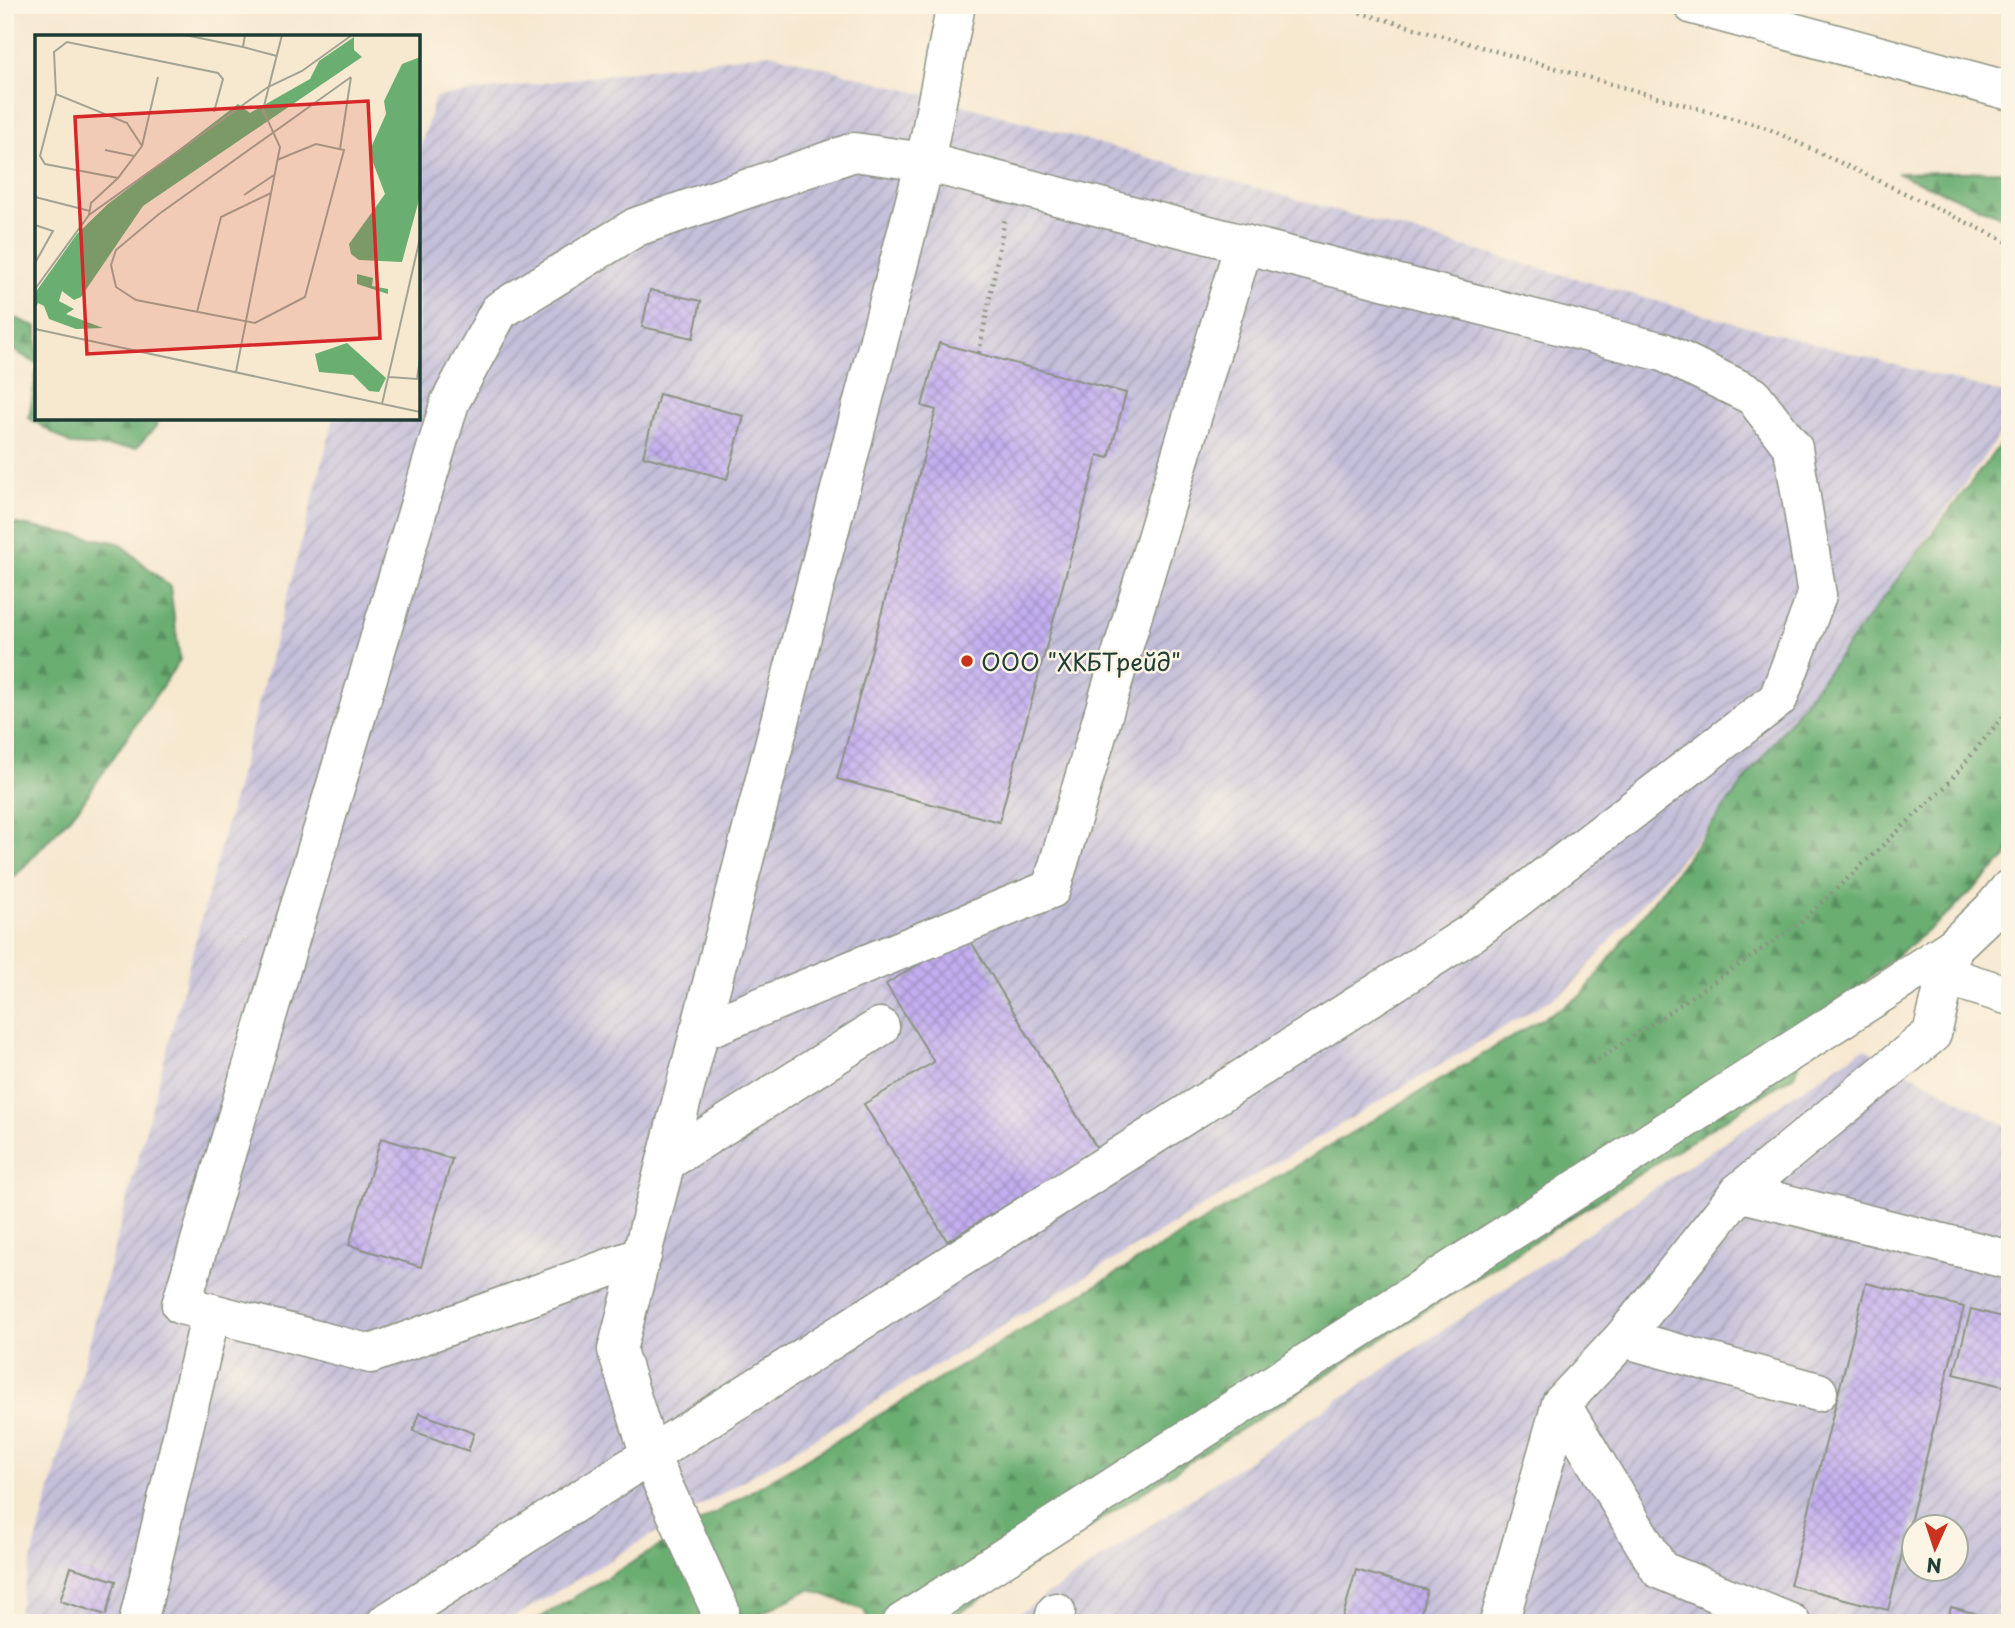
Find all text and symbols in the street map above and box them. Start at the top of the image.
inset map [35,35,420,420]
place label: ООО "ХКБТрейд" [981,643,1181,679]
marker: ООО "ХКБТрейд" [959,653,975,669]
north arrow [1899,1512,1969,1582]
text: N [1926,1552,1942,1580]

